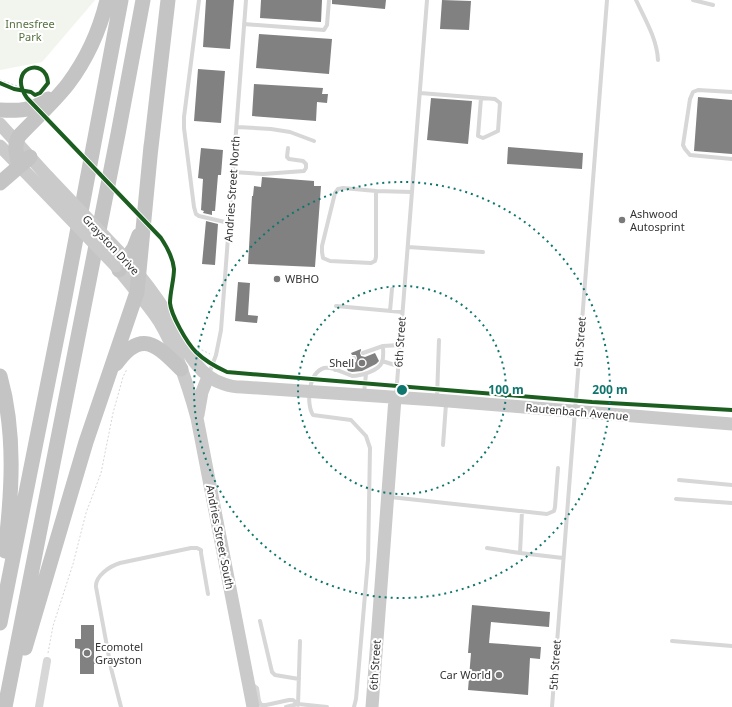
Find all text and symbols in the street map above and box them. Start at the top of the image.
park label: Innesfree Park [5,16,55,44]
street label: Andries Street North [220,135,243,242]
place label: Ashwood Autosprint [630,206,685,234]
street label: Grayston Drive [80,211,143,278]
marker: Ashwood Autosprint [617,215,627,225]
place label: WBHO [285,271,319,286]
marker: WBHO [272,274,282,284]
street label: 6th Street [390,316,409,368]
street label: 5th Street [570,316,589,368]
place label: Shell [329,355,354,370]
marker: Shell [357,358,367,368]
text: 100 m [488,381,524,398]
text: 200 m [592,381,628,398]
centre of rings [395,383,409,397]
street label: Rautenbach Avenue [525,400,629,423]
street label: Andries Street South [203,483,238,590]
place label: Ecomotel Grayston [95,639,143,667]
street label: 6th Street [365,639,384,691]
street label: 5th Street [545,639,564,691]
marker: Ecomotel Grayston [82,648,92,658]
place label: Car World [440,667,491,682]
marker: Car World [494,670,504,680]

